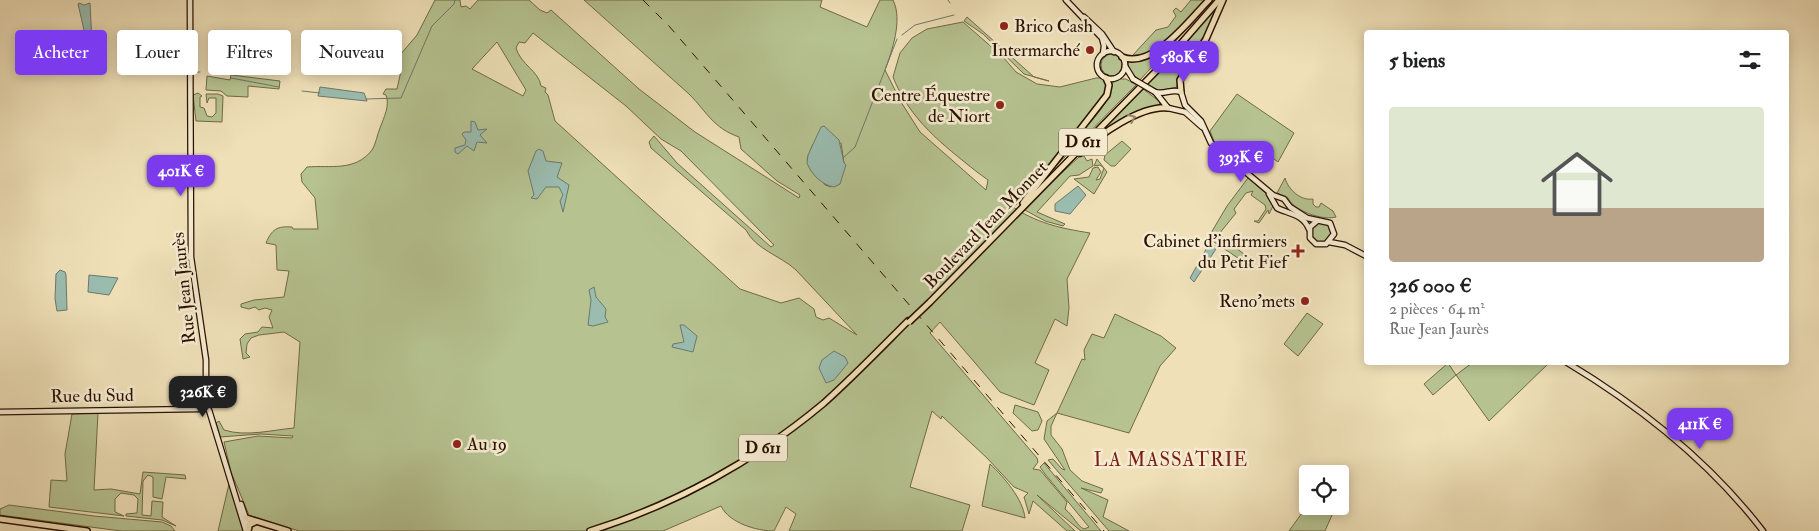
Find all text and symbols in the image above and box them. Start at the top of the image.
place label: Brico Cash [1014,15,1093,38]
marker: Brico Cash [998,20,1010,32]
chip: Acheter [15,30,107,75]
chip: Louer [117,30,198,75]
chip: Filtres [208,30,291,75]
chip: Nouveau [301,30,402,75]
place label: Intermarché [991,39,1080,62]
pin: 580K € [1143,41,1225,83]
marker: Intermarché [1084,44,1096,56]
icon: filters [1736,46,1764,74]
text: 580K € [1161,47,1207,67]
text: 5 biens [1389,47,1445,74]
place label: Centre Équestre de Niort [871,84,990,128]
marker: Centre Équestre de Niort [994,99,1006,111]
one-way arrow [1127,114,1136,125]
road number: D 611 [1059,128,1107,156]
icon: home [1532,139,1622,229]
pin: 393K € [1200,140,1282,183]
text: 393K € [1219,147,1263,167]
pin: 401K € [140,154,222,197]
street label: Boulevard Jean Monnet [919,156,1053,294]
text: 401K € [158,161,204,181]
place label: Cabinet d'infirmiers du Petit Fief [1143,230,1290,274]
street label: Rue Jean Jaurès [167,231,201,345]
marker: Cabinet d'infirmiers du Petit Fief [1291,244,1305,258]
text: 326 000 € [1389,272,1472,299]
place label: Reno'mets [1219,290,1295,313]
marker: Reno'mets [1299,295,1311,307]
text: 2 pièces · 64 m² [1389,299,1485,319]
text: Rue Jean Jaurès [1389,319,1489,339]
pin: 326K € [162,376,244,418]
text: 326K € [180,382,226,402]
street label: Rue du Sud [50,384,134,408]
pin: 411K € [1659,408,1741,450]
text: 411K € [1678,414,1722,434]
place label: Au 19 [466,433,507,456]
road number: D 611 [739,434,787,462]
marker: Au 19 [451,438,463,450]
district label: LA MASSATRIE [1094,448,1248,472]
map controls [1299,465,1349,515]
button: locate [1299,465,1349,515]

